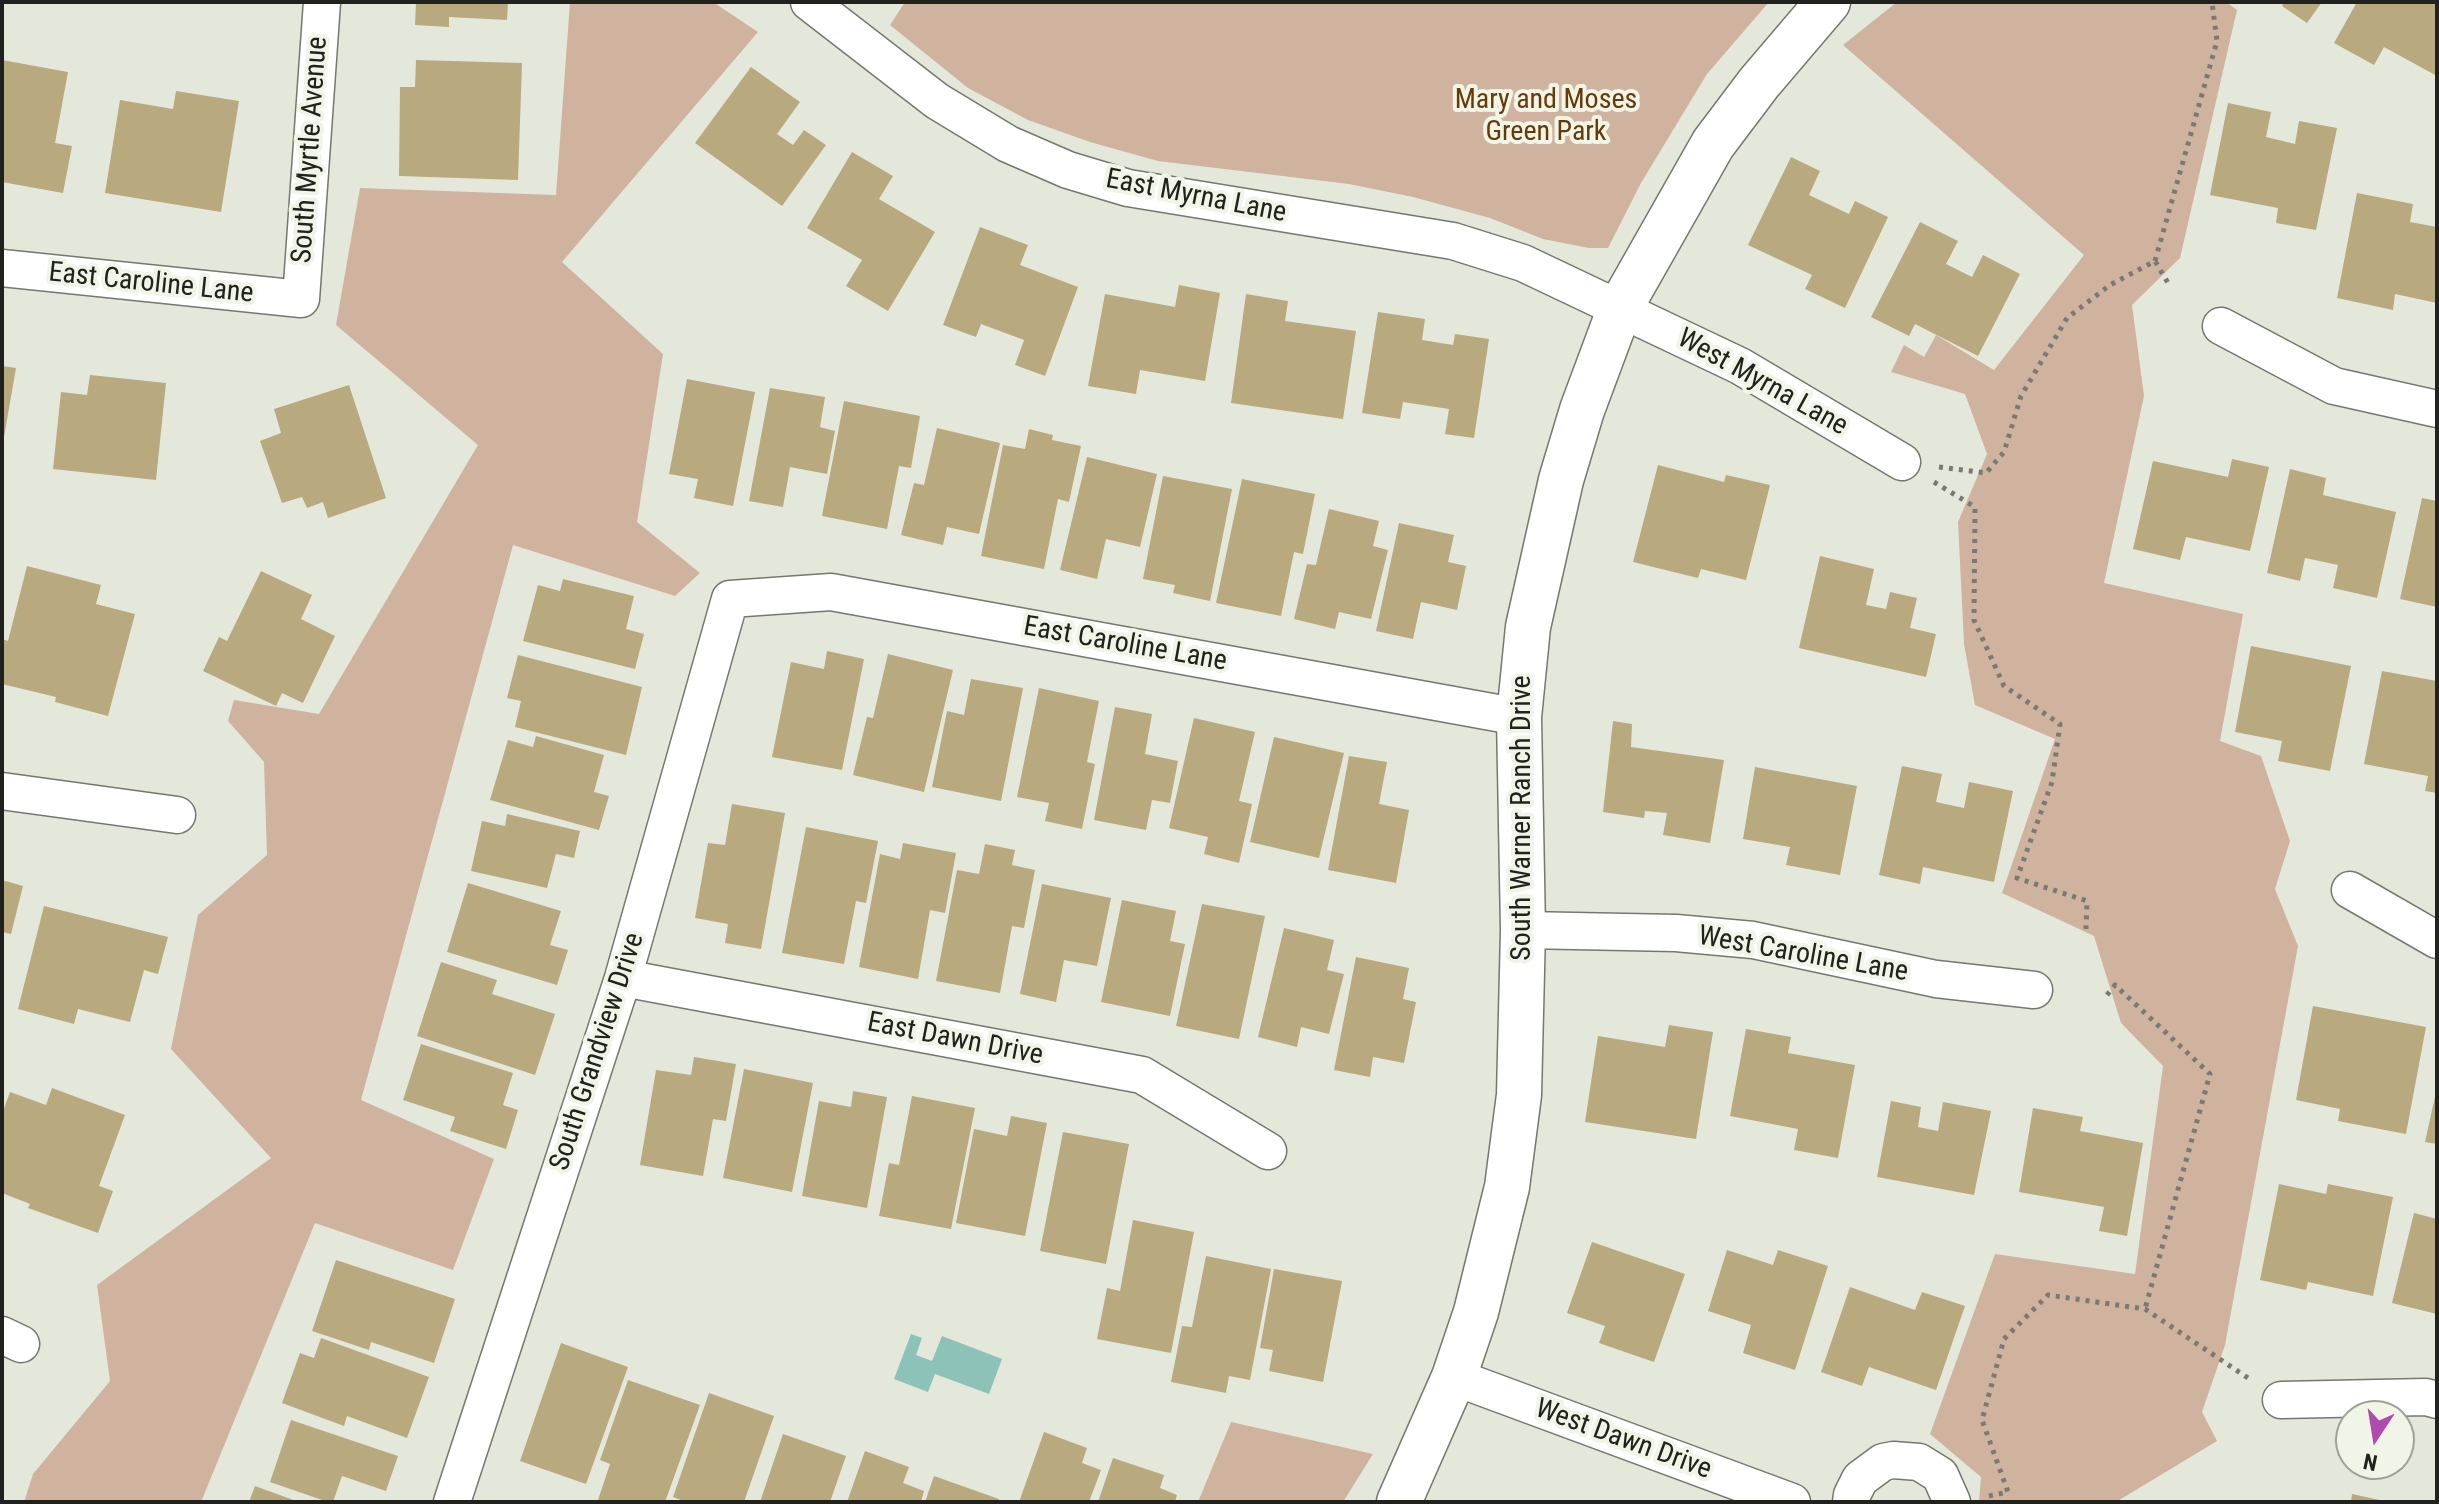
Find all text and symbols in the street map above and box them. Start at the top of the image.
street label: South Myrtle Avenue [286,35,336,265]
park label: Mary and Moses Green Park [1455,84,1637,150]
street label: East Myrna Lane [1103,163,1289,231]
street label: East Caroline Lane [47,257,255,311]
street label: West Myrna Lane [1671,322,1853,444]
street label: East Caroline Lane [1021,611,1229,679]
street label: South Warner Ranch Drive [1506,675,1540,961]
street label: West Caroline Lane [1695,920,1911,990]
street label: South Grandview Drive [544,929,652,1175]
street label: East Dawn Drive [864,1007,1046,1073]
street label: West Dawn Drive [1530,1393,1716,1487]
north arrow [2335,1400,2415,1480]
text: N [2361,1448,2380,1476]

